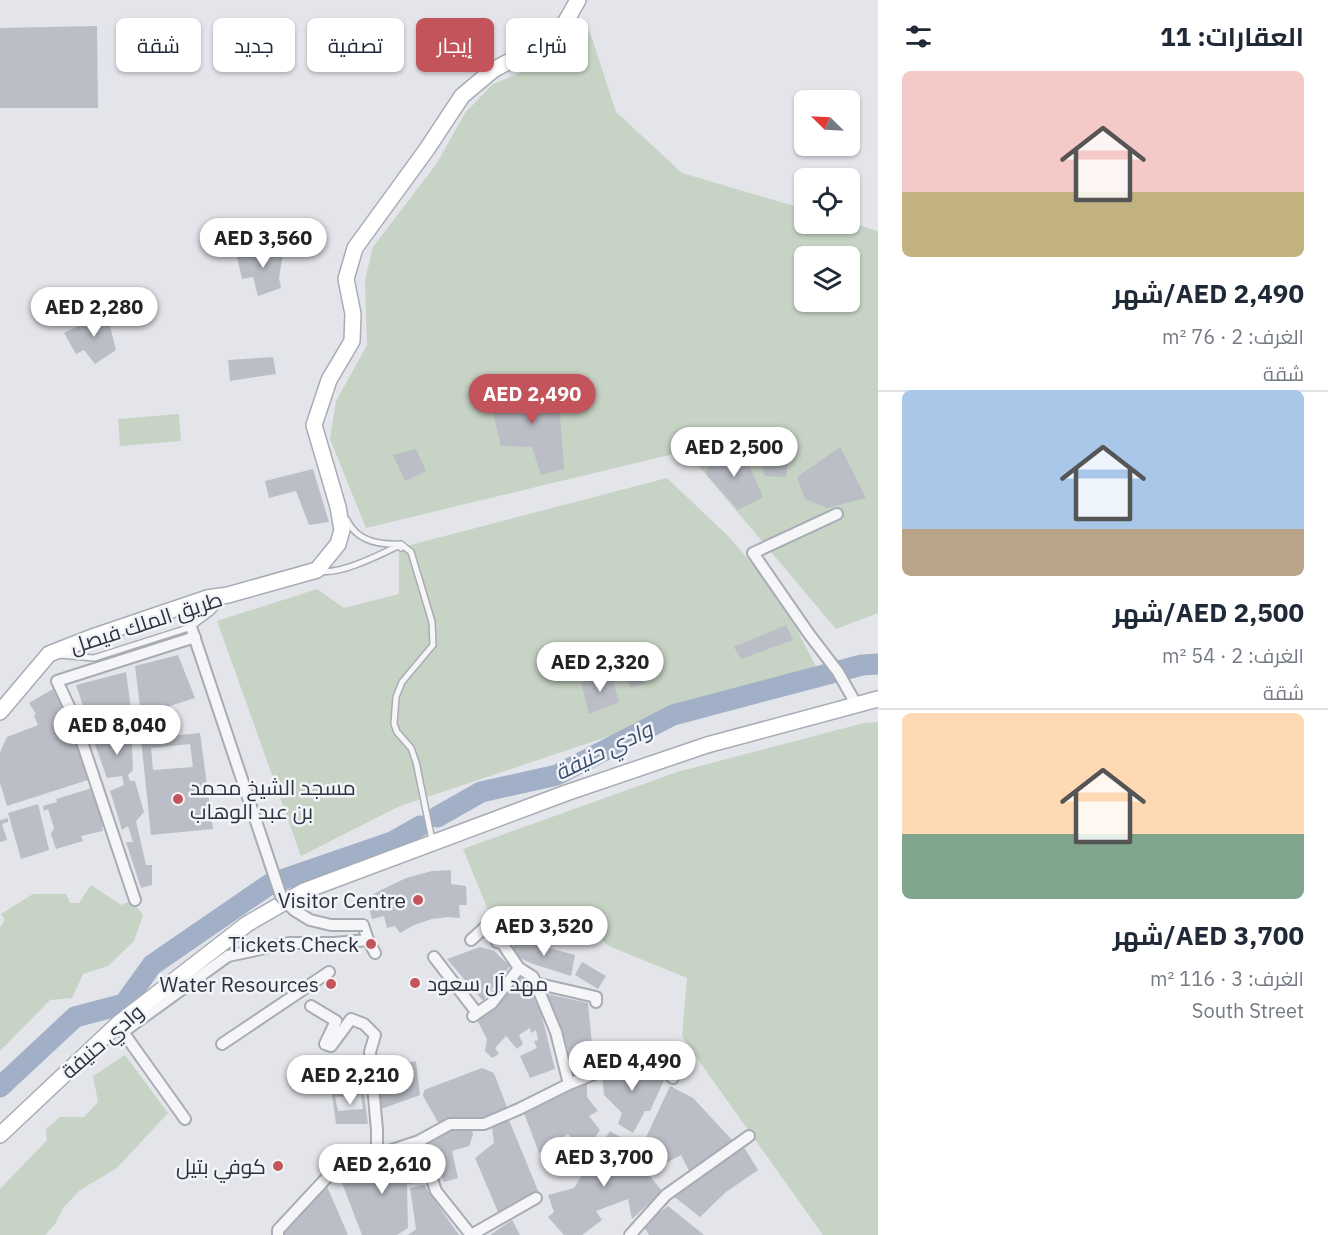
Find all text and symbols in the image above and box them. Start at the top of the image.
chip: شقة [116,18,201,72]
chip: جديد [213,18,295,72]
chip: تصفية [307,18,404,72]
chip: إيجار [416,18,494,72]
chip: شراء [506,18,588,72]
text: العقارات: 11 [1160,19,1304,53]
icon: filters [902,20,935,53]
north arrow [794,90,860,156]
map controls [794,90,860,312]
icon: home [1049,110,1157,218]
button: locate [794,168,860,234]
pin: AED 3,560 [194,218,332,269]
text: AED 3,560 [214,224,312,251]
button: layers [794,246,860,312]
text: AED 2,490/شهر [1113,276,1304,310]
pin: AED 2,280 [25,287,163,338]
text: AED 2,280 [45,293,143,320]
text: الغرف: 2 · 76 m² [1162,323,1304,350]
text: شقة [1263,360,1304,387]
pin: AED 2,490 [463,374,601,425]
text: AED 2,490 [483,380,581,407]
pin: AED 2,500 [665,427,803,478]
icon: home [1049,429,1157,537]
text: AED 2,500 [685,433,783,460]
street label: طريق الملك فيصل [66,584,226,660]
text: AED 2,500/شهر [1113,595,1304,629]
pin: AED 2,320 [531,642,669,693]
text: الغرف: 2 · 54 m² [1162,642,1304,669]
text: AED 2,320 [551,648,649,675]
text: شقة [1263,679,1304,706]
pin: AED 8,040 [48,705,186,756]
text: AED 8,040 [68,711,166,738]
water label: وادي حنيفة [549,713,660,790]
icon: home [1049,752,1157,860]
place label: مسجد الشيخ محمد بن عبد الوهاب [190,773,356,825]
marker: مسجد الشيخ محمد بن عبد الوهاب [171,792,185,806]
place label: Visitor Centre [278,886,406,914]
marker: Visitor Centre [411,893,425,907]
pin: AED 3,520 [475,906,613,957]
text: AED 3,520 [495,912,593,939]
text: AED 3,700/شهر [1113,918,1304,952]
place label: Tickets Check [228,930,359,958]
marker: Tickets Check [364,937,378,951]
text: الغرف: 3 · 116 m² [1150,965,1304,992]
place label: مهد آل سعود [427,969,548,997]
place label: Water Resources [159,970,319,998]
marker: مهد آل سعود [408,976,422,990]
marker: Water Resources [324,977,338,991]
street label: وادي حنيفة [55,997,151,1087]
text: South Street [1192,997,1304,1024]
pin: AED 4,490 [563,1041,701,1092]
text: AED 4,490 [583,1047,681,1074]
pin: AED 2,210 [281,1055,419,1106]
text: AED 2,210 [301,1061,399,1088]
pin: AED 3,700 [535,1137,673,1188]
text: AED 3,700 [555,1143,653,1170]
pin: AED 2,610 [313,1144,451,1195]
text: AED 2,610 [333,1150,431,1177]
place label: كوفي بتيل [176,1152,266,1183]
marker: كوفي بتيل [271,1159,285,1173]

